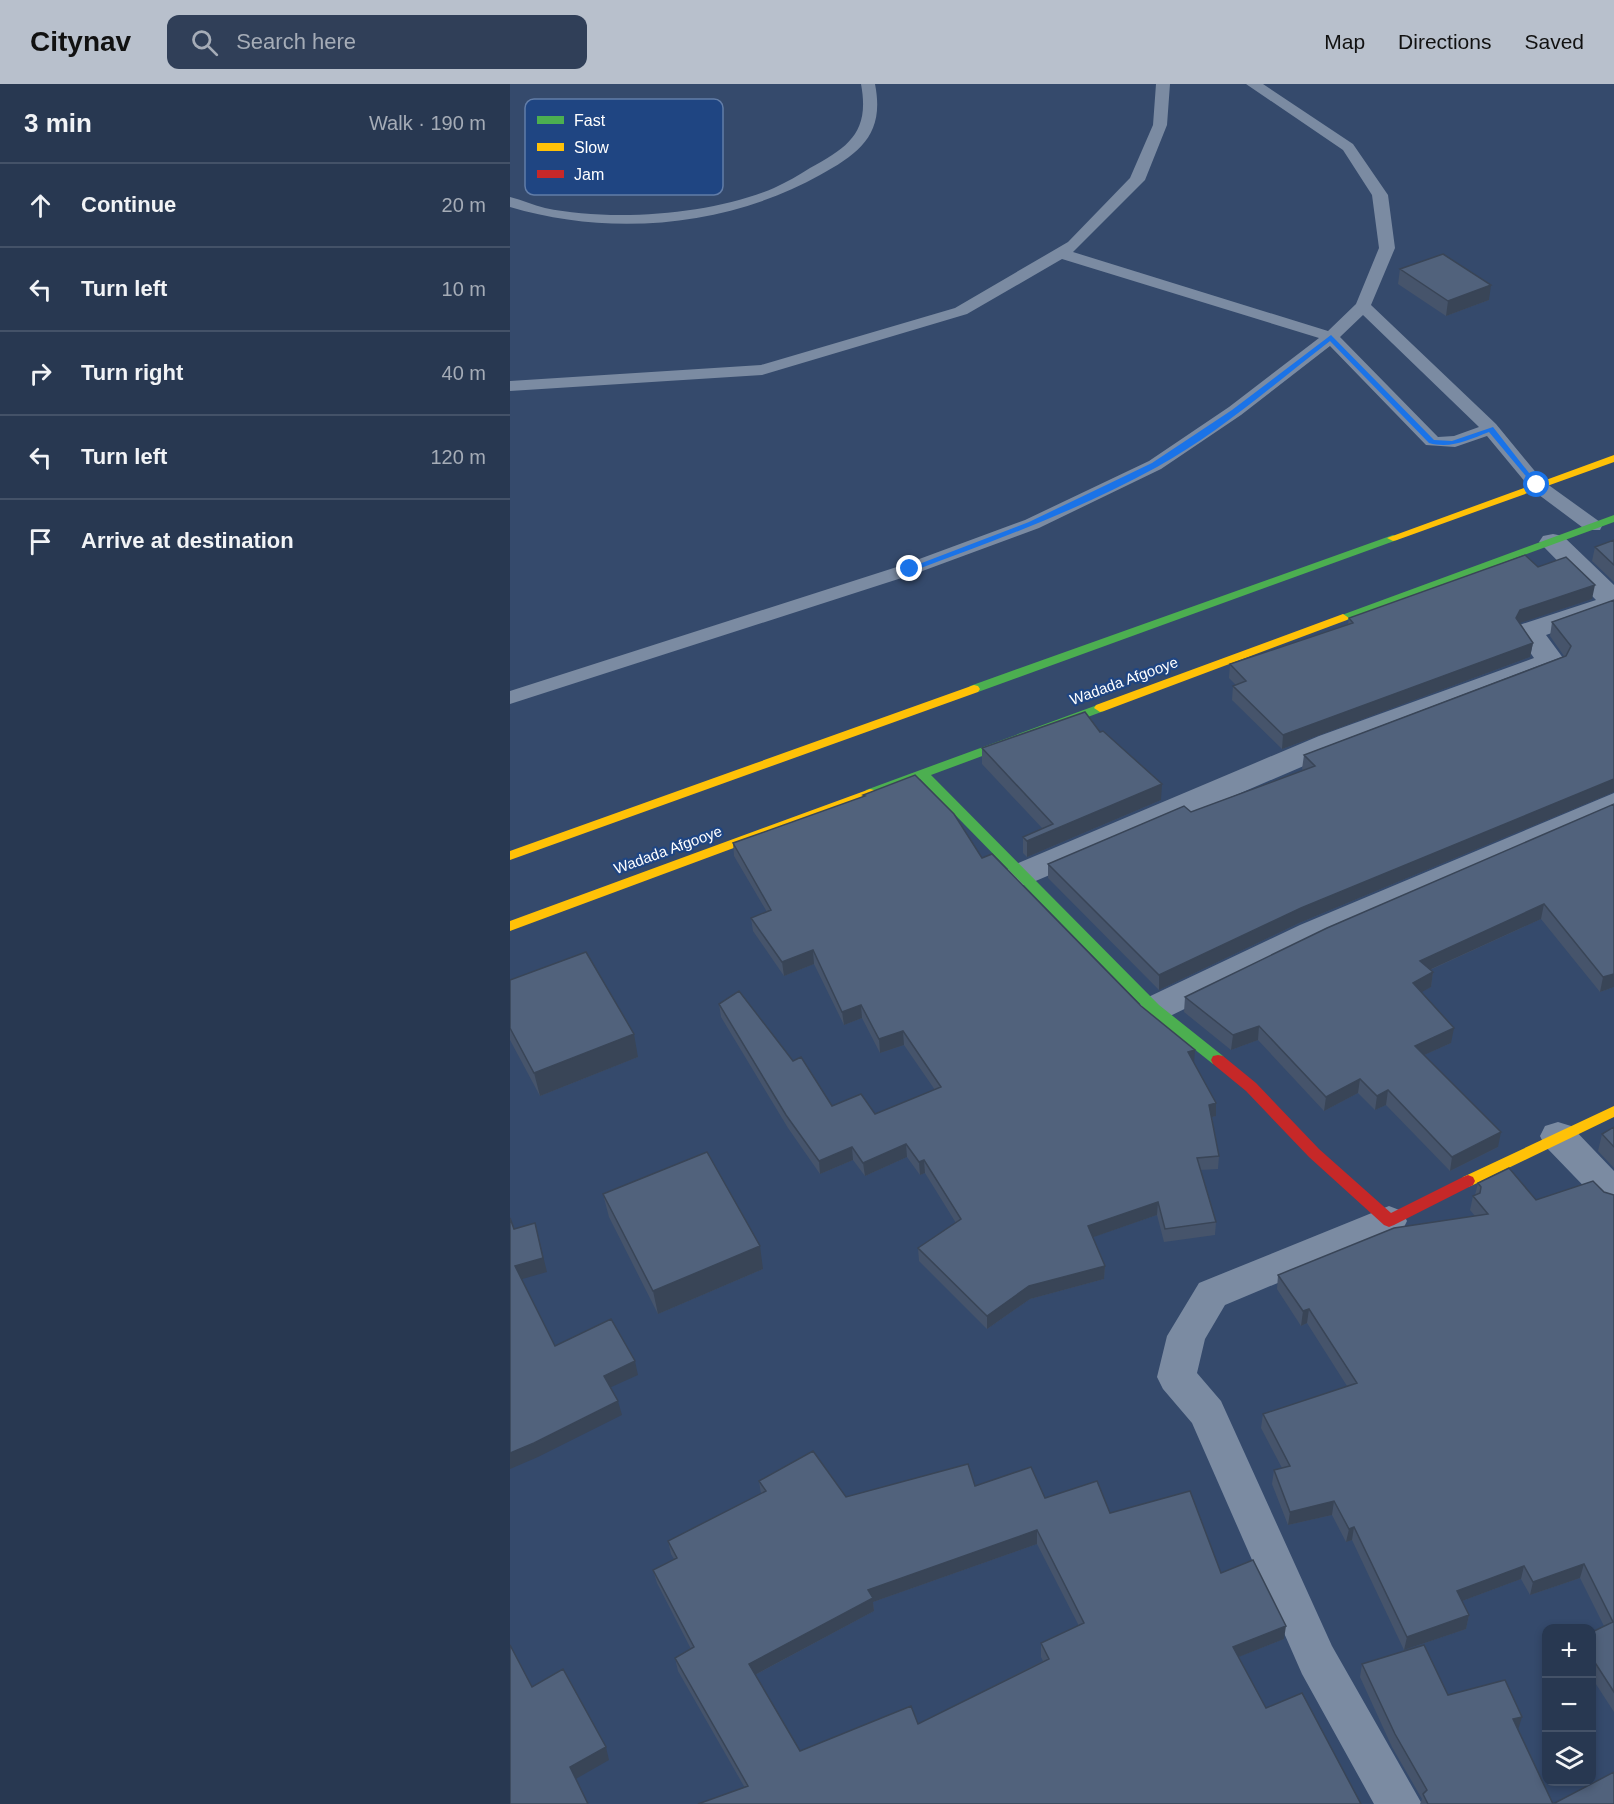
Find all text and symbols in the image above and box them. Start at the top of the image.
search box [167,15,587,69]
text: Citynav [30,26,131,57]
icon: search [188,26,221,59]
text: Search here [236,29,356,54]
text: Map [1324,30,1365,53]
text: Directions [1398,30,1491,53]
text: Saved [1524,30,1584,53]
legend [525,99,723,195]
text: 3 min [24,108,92,138]
text: Walk · 190 m [369,112,486,134]
text: Fast [574,112,606,129]
text: Slow [574,139,609,156]
text: Jam [574,166,604,183]
icon: ahead [24,189,57,222]
text: Continue [81,192,176,217]
text: 20 m [442,194,486,216]
icon: left [24,273,57,306]
text: Turn left [81,276,167,301]
text: 10 m [442,278,486,300]
icon: right [24,357,57,390]
text: Turn right [81,360,183,385]
text: 40 m [442,362,486,384]
icon: left [24,441,57,474]
text: Turn left [81,444,167,469]
text: 120 m [430,446,486,468]
route start [1523,471,1549,497]
icon: arrive [24,525,57,558]
text: Arrive at destination [81,528,294,553]
route end [896,555,922,581]
street label: Wadada Afgooye [1067,653,1180,708]
street label: Wadada Afgooye [611,822,724,877]
map controls [1542,1624,1596,1786]
button: + [1542,1624,1596,1678]
button: − [1542,1678,1596,1732]
button: layers [1542,1732,1596,1786]

